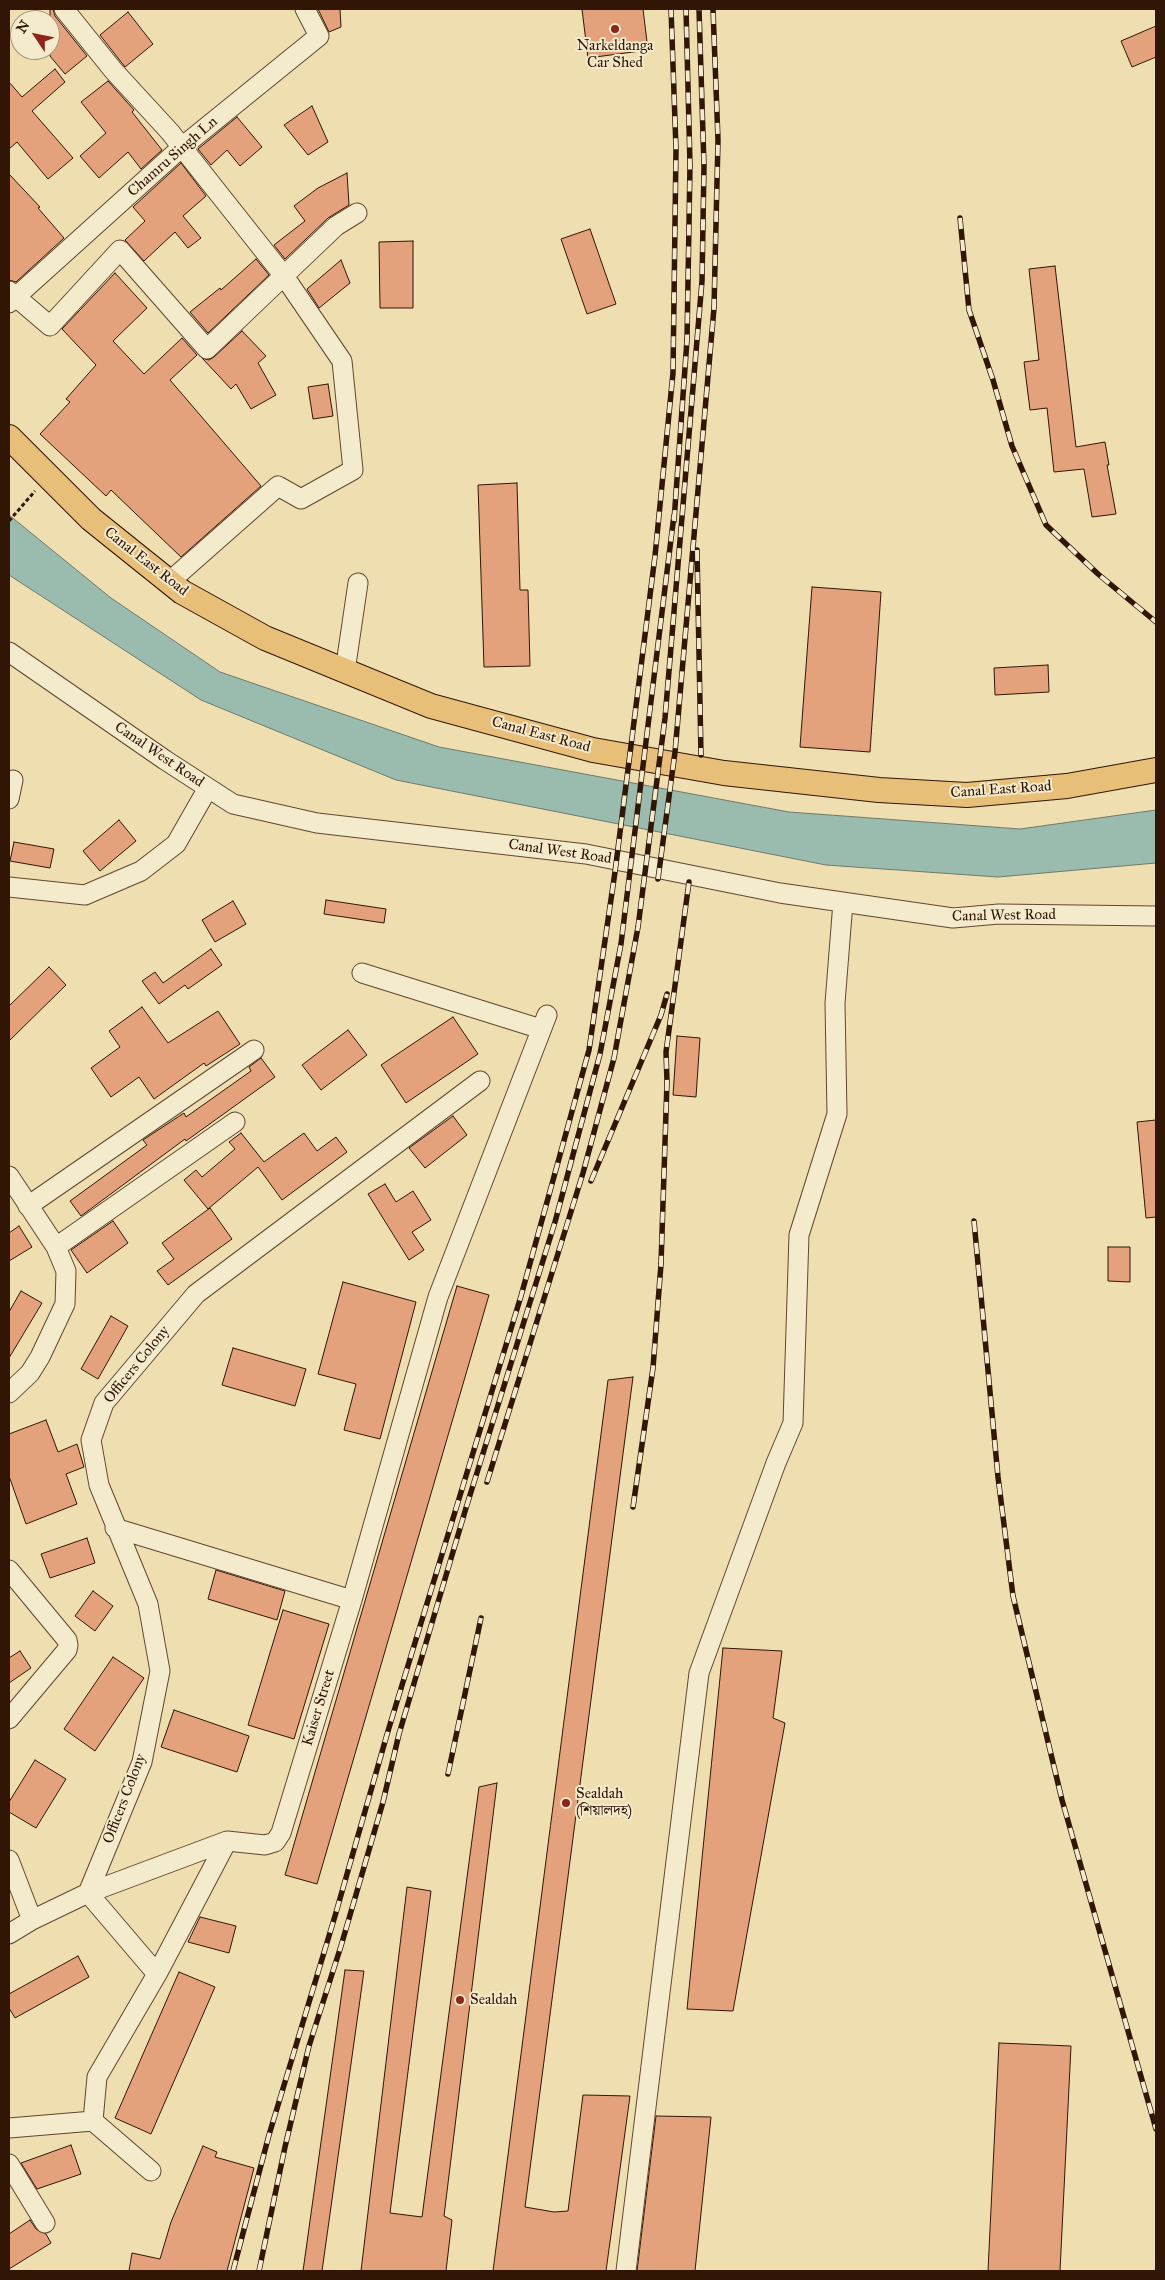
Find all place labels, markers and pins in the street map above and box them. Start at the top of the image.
marker: Narkeldanga Car Shed [609,23,621,35]
place label: Narkeldanga Car Shed [577,37,653,72]
place label: Sealdah (শিয়ালদহ) [576,1785,632,1820]
marker: Sealdah (শিয়ালদহ) [560,1797,572,1809]
place label: Sealdah [470,1991,517,2009]
marker: Sealdah [454,1994,466,2006]

